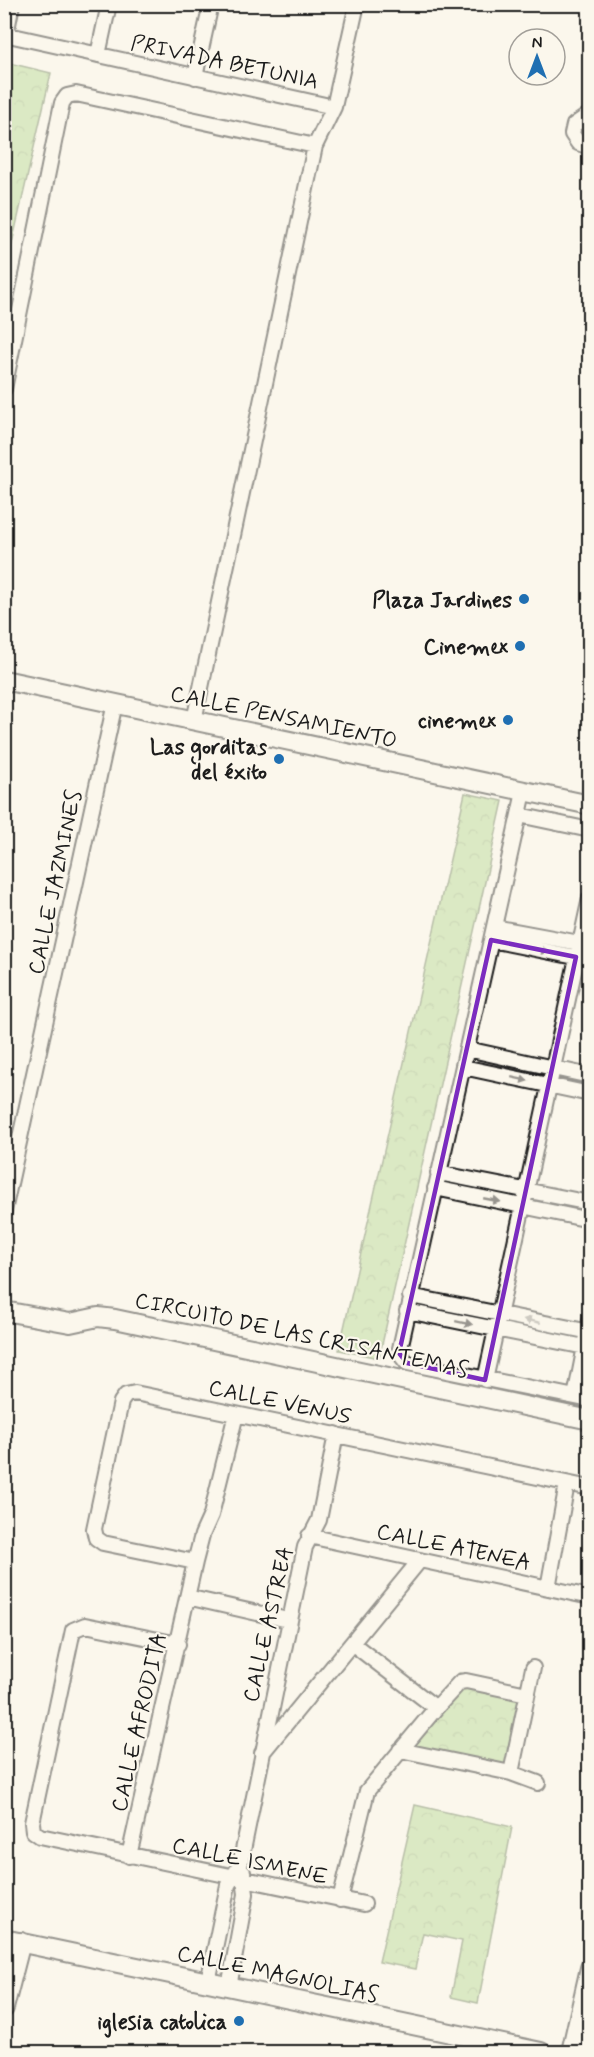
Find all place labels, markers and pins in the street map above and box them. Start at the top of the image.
place label: Plaza Jardines [372,587,512,615]
marker: Plaza Jardines [517,592,531,606]
place label: Cinemex [423,634,508,662]
marker: Cinemex [513,639,527,653]
place label: cinemex [418,708,496,736]
marker: cinemex [501,713,515,727]
place label: Las gorditas del éxito [150,734,267,787]
marker: Las gorditas del éxito [272,752,286,766]
place label: iglesia catolica [97,2009,227,2038]
marker: iglesia catolica [232,2014,246,2028]

